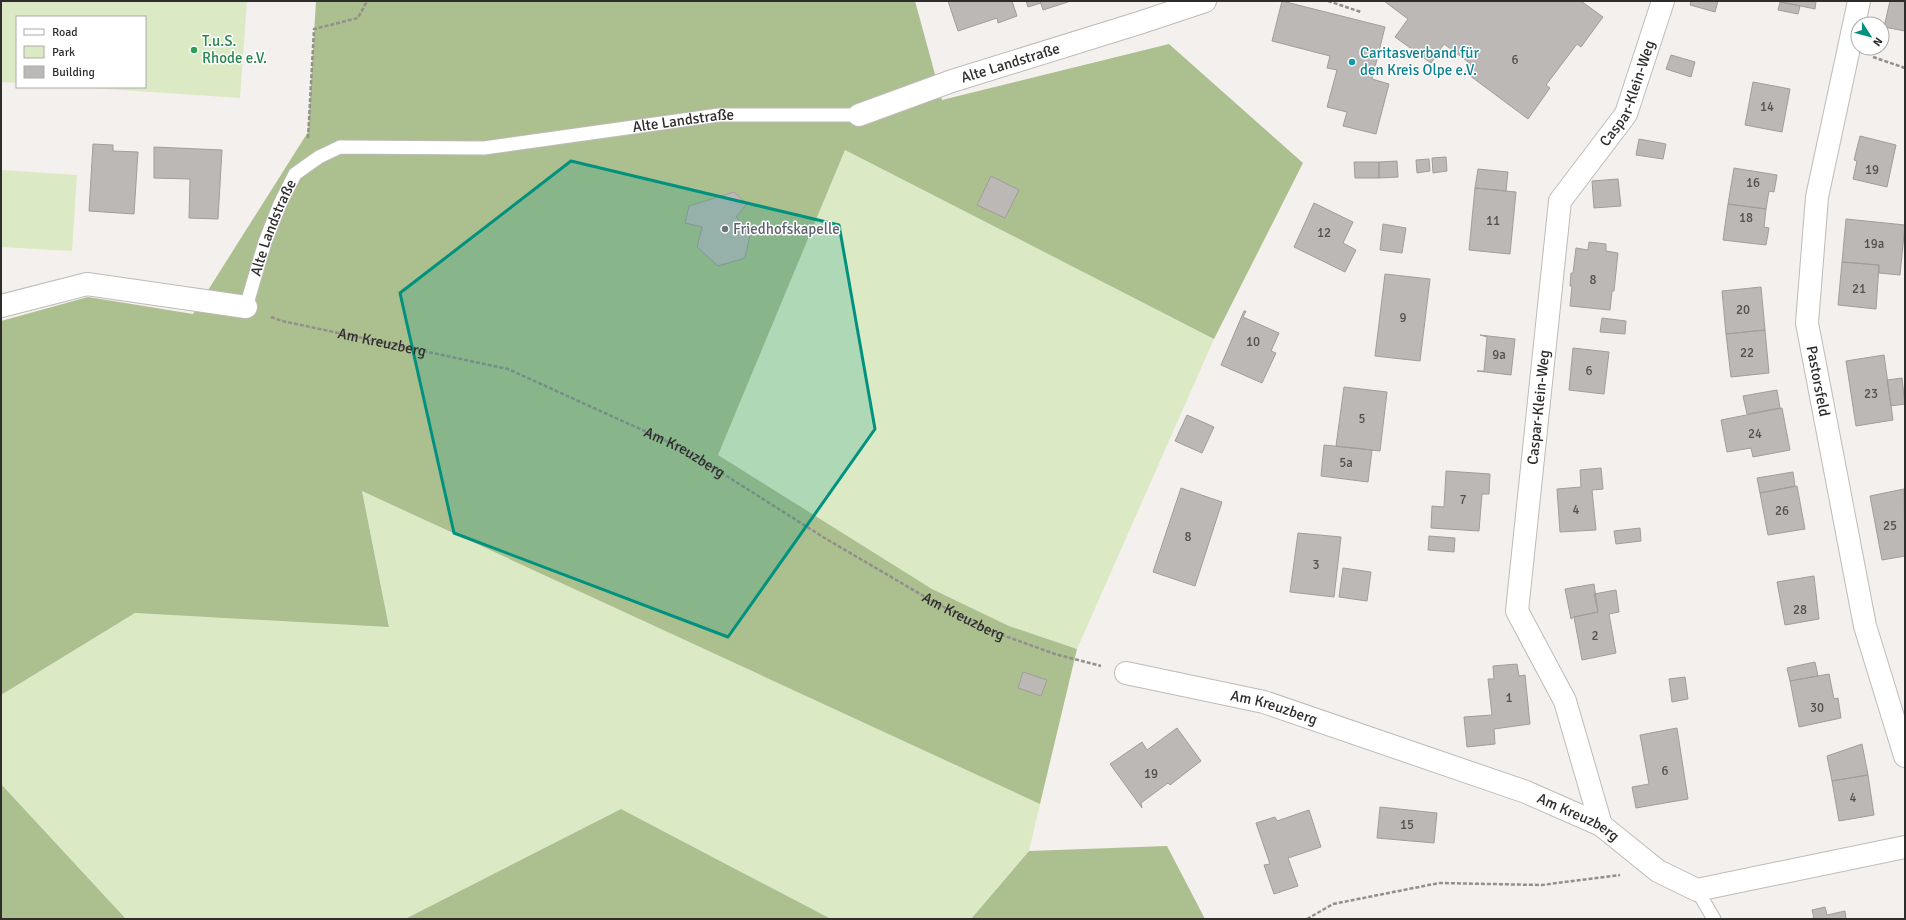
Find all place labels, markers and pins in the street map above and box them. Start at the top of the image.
place label: T.u.S. Rhode e.V. [202,32,267,67]
place label: Caritasverband für den Kreis Olpe e.V. [1360,44,1480,79]
marker: T.u.S. Rhode e.V. [189,45,199,55]
marker: Caritasverband für den Kreis Olpe e.V. [1347,57,1357,67]
place label: Friedhofskapelle [733,220,840,238]
marker: Friedhofskapelle [720,224,730,234]

